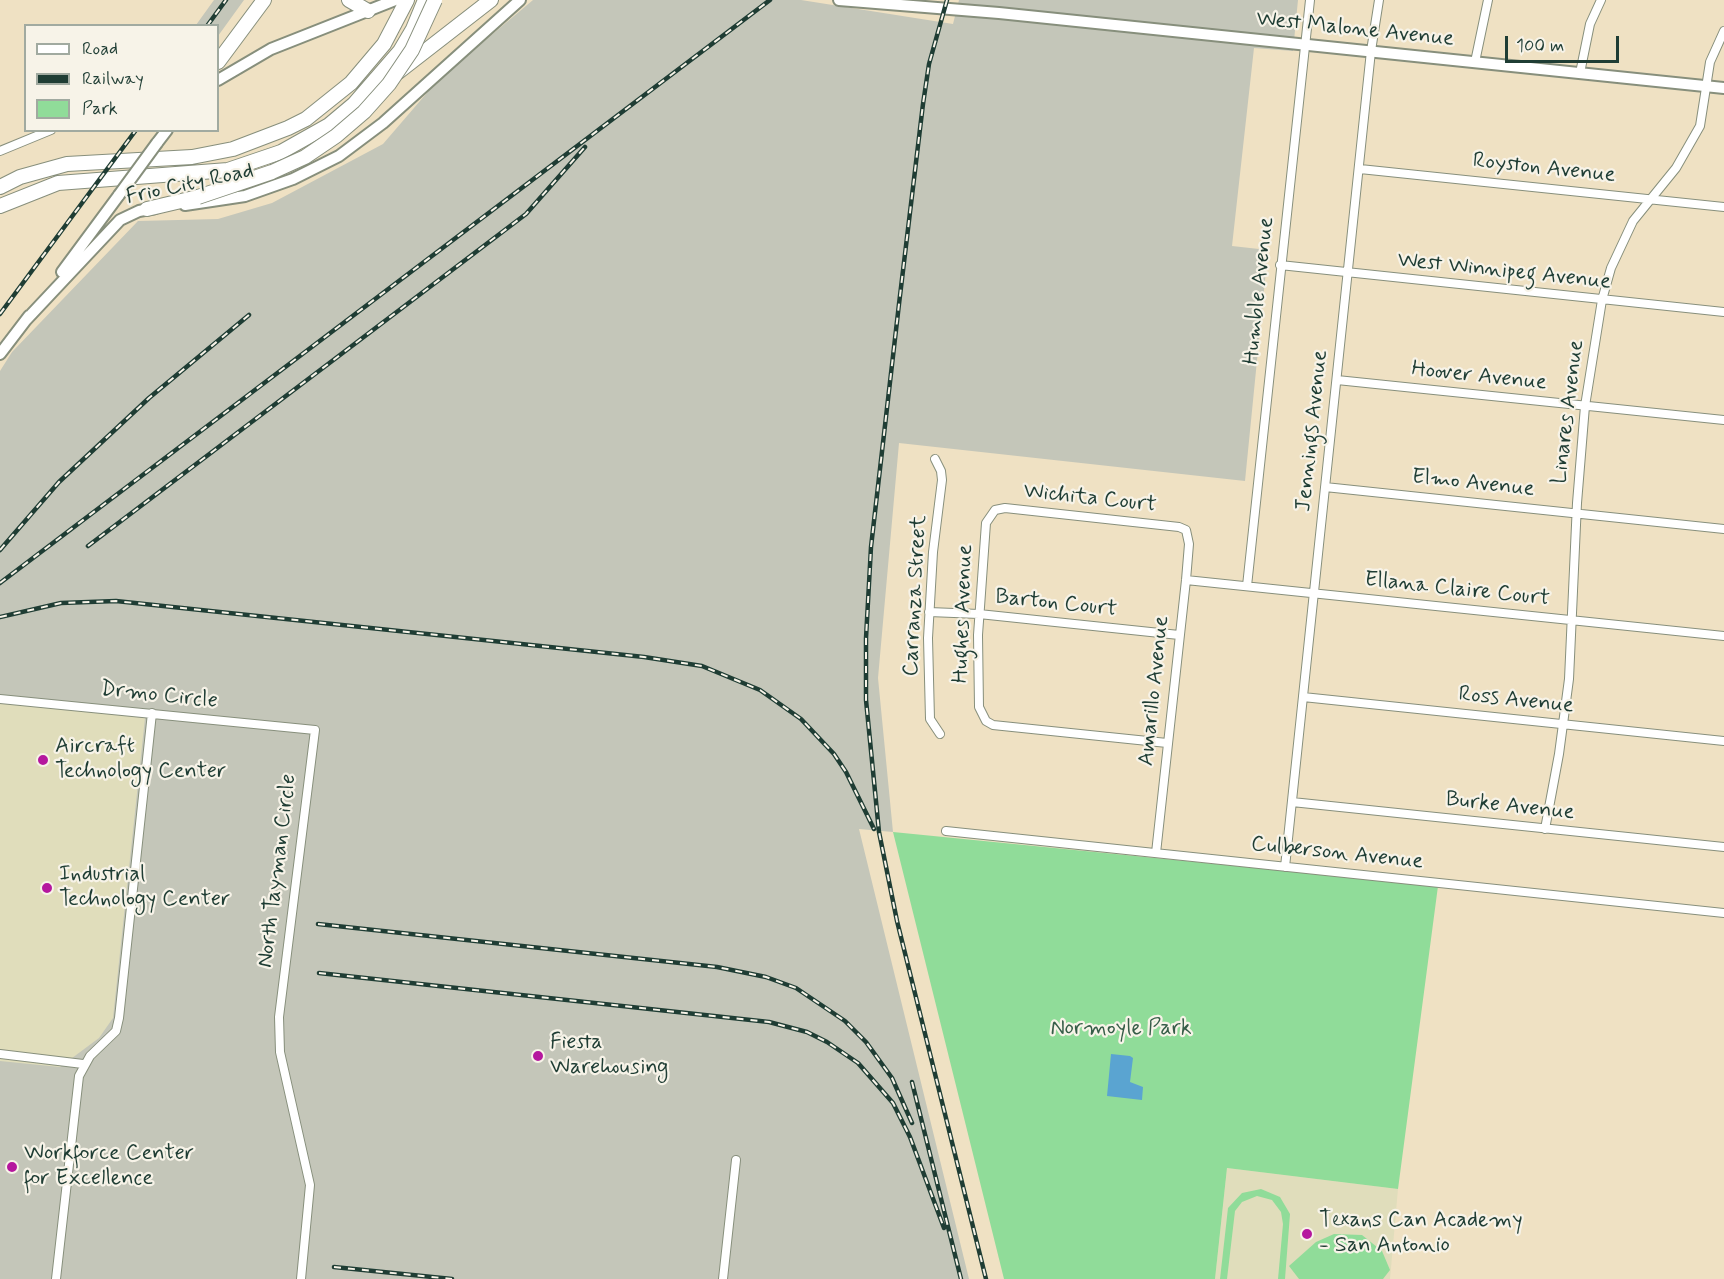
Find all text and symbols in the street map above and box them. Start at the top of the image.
street label: West Malone Avenue [1255,7,1455,53]
legend [24,24,219,132]
scale bar [1508,24,1622,62]
text: 100 m [1516,34,1564,58]
text: Road [82,37,118,61]
text: Railway [82,67,144,91]
text: Park [82,97,118,121]
street label: Royston Avenue [1471,148,1617,190]
street label: Frio City Road [124,159,256,211]
street label: Humble Avenue [1239,216,1281,366]
street label: West Winnipeg Avenue [1396,248,1612,296]
street label: Linares Avenue [1547,339,1591,485]
street label: Jennings Avenue [1291,349,1335,513]
street label: Hoover Avenue [1410,357,1548,397]
street label: Elmo Avenue [1410,464,1536,504]
street label: Wichita Court [1022,479,1158,519]
street label: Carranza Street [899,515,933,677]
street label: Hughes Avenue [948,544,980,684]
street label: Ellana Claire Court [1363,567,1551,613]
street label: Barton Court [994,584,1118,624]
street label: Amarillo Avenue [1134,615,1176,767]
street label: Drmo Circle [99,677,219,715]
street label: Ross Avenue [1457,682,1575,720]
place label: Aircraft Technology Center [55,734,226,786]
marker: Aircraft Technology Center [36,753,50,767]
street label: North Tayman Circle [253,773,303,969]
street label: Burke Avenue [1444,787,1576,827]
street label: Culberson Avenue [1250,832,1424,876]
place label: Industrial Technology Center [59,862,230,914]
marker: Industrial Technology Center [40,881,54,895]
park label: Normoyle Park [1050,1016,1192,1042]
place label: Fiesta Warehousing [550,1030,668,1082]
marker: Fiesta Warehousing [531,1049,545,1063]
place label: Workforce Center for Excellence [24,1141,194,1192]
marker: Workforce Center for Excellence [5,1160,19,1174]
place label: Texans Can Academy - San Antonio [1319,1208,1523,1260]
marker: Texans Can Academy - San Antonio [1300,1227,1314,1241]

